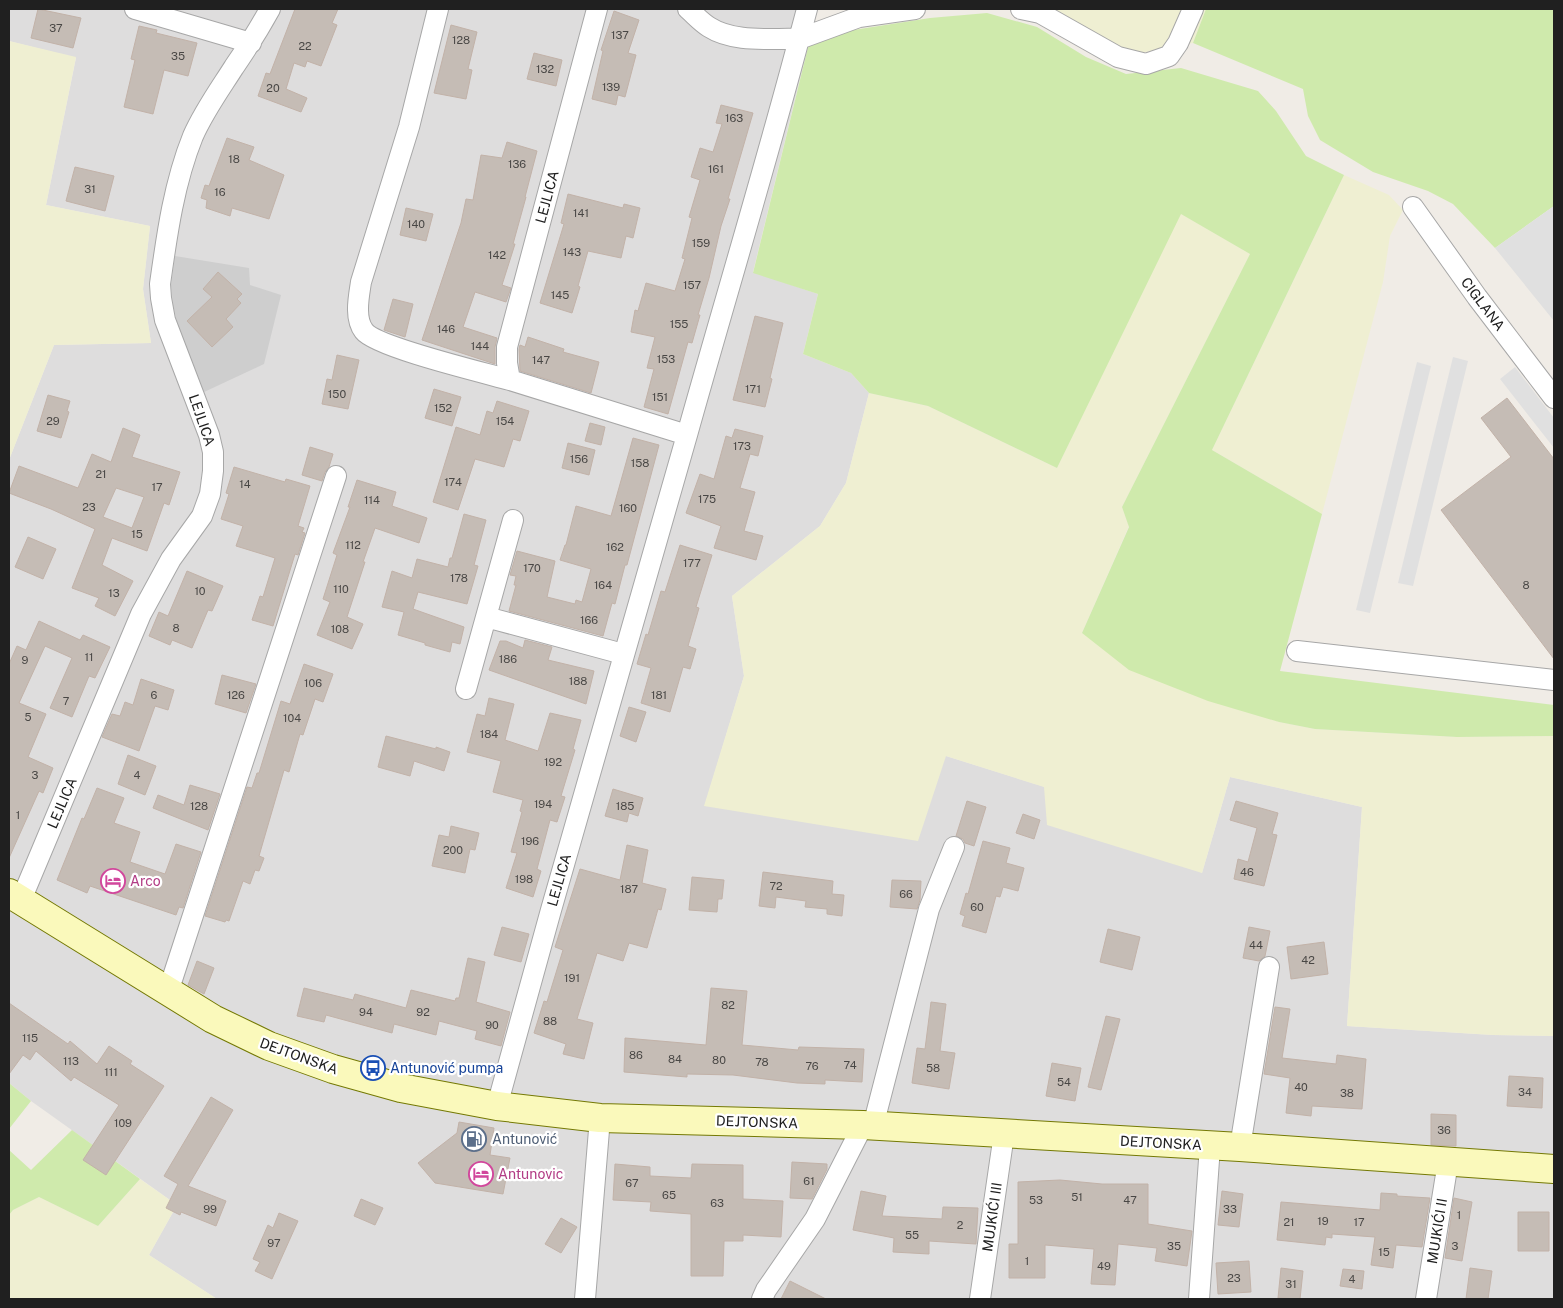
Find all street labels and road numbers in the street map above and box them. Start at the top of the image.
street label: LEJLICA [532,169,562,225]
street label: CIGLANA [1458,274,1508,334]
street label: LEJLICA [186,392,218,448]
street label: LEJLICA [44,775,80,831]
street label: LEJLICA [544,852,574,908]
street label: DEJTONSKA [258,1034,340,1078]
street label: DEJTONSKA [716,1113,798,1131]
street label: DEJTONSKA [1120,1133,1202,1153]
street label: MUJKIĆI III [977,1181,1005,1253]
street label: MUJKIĆI II [1422,1197,1450,1265]

